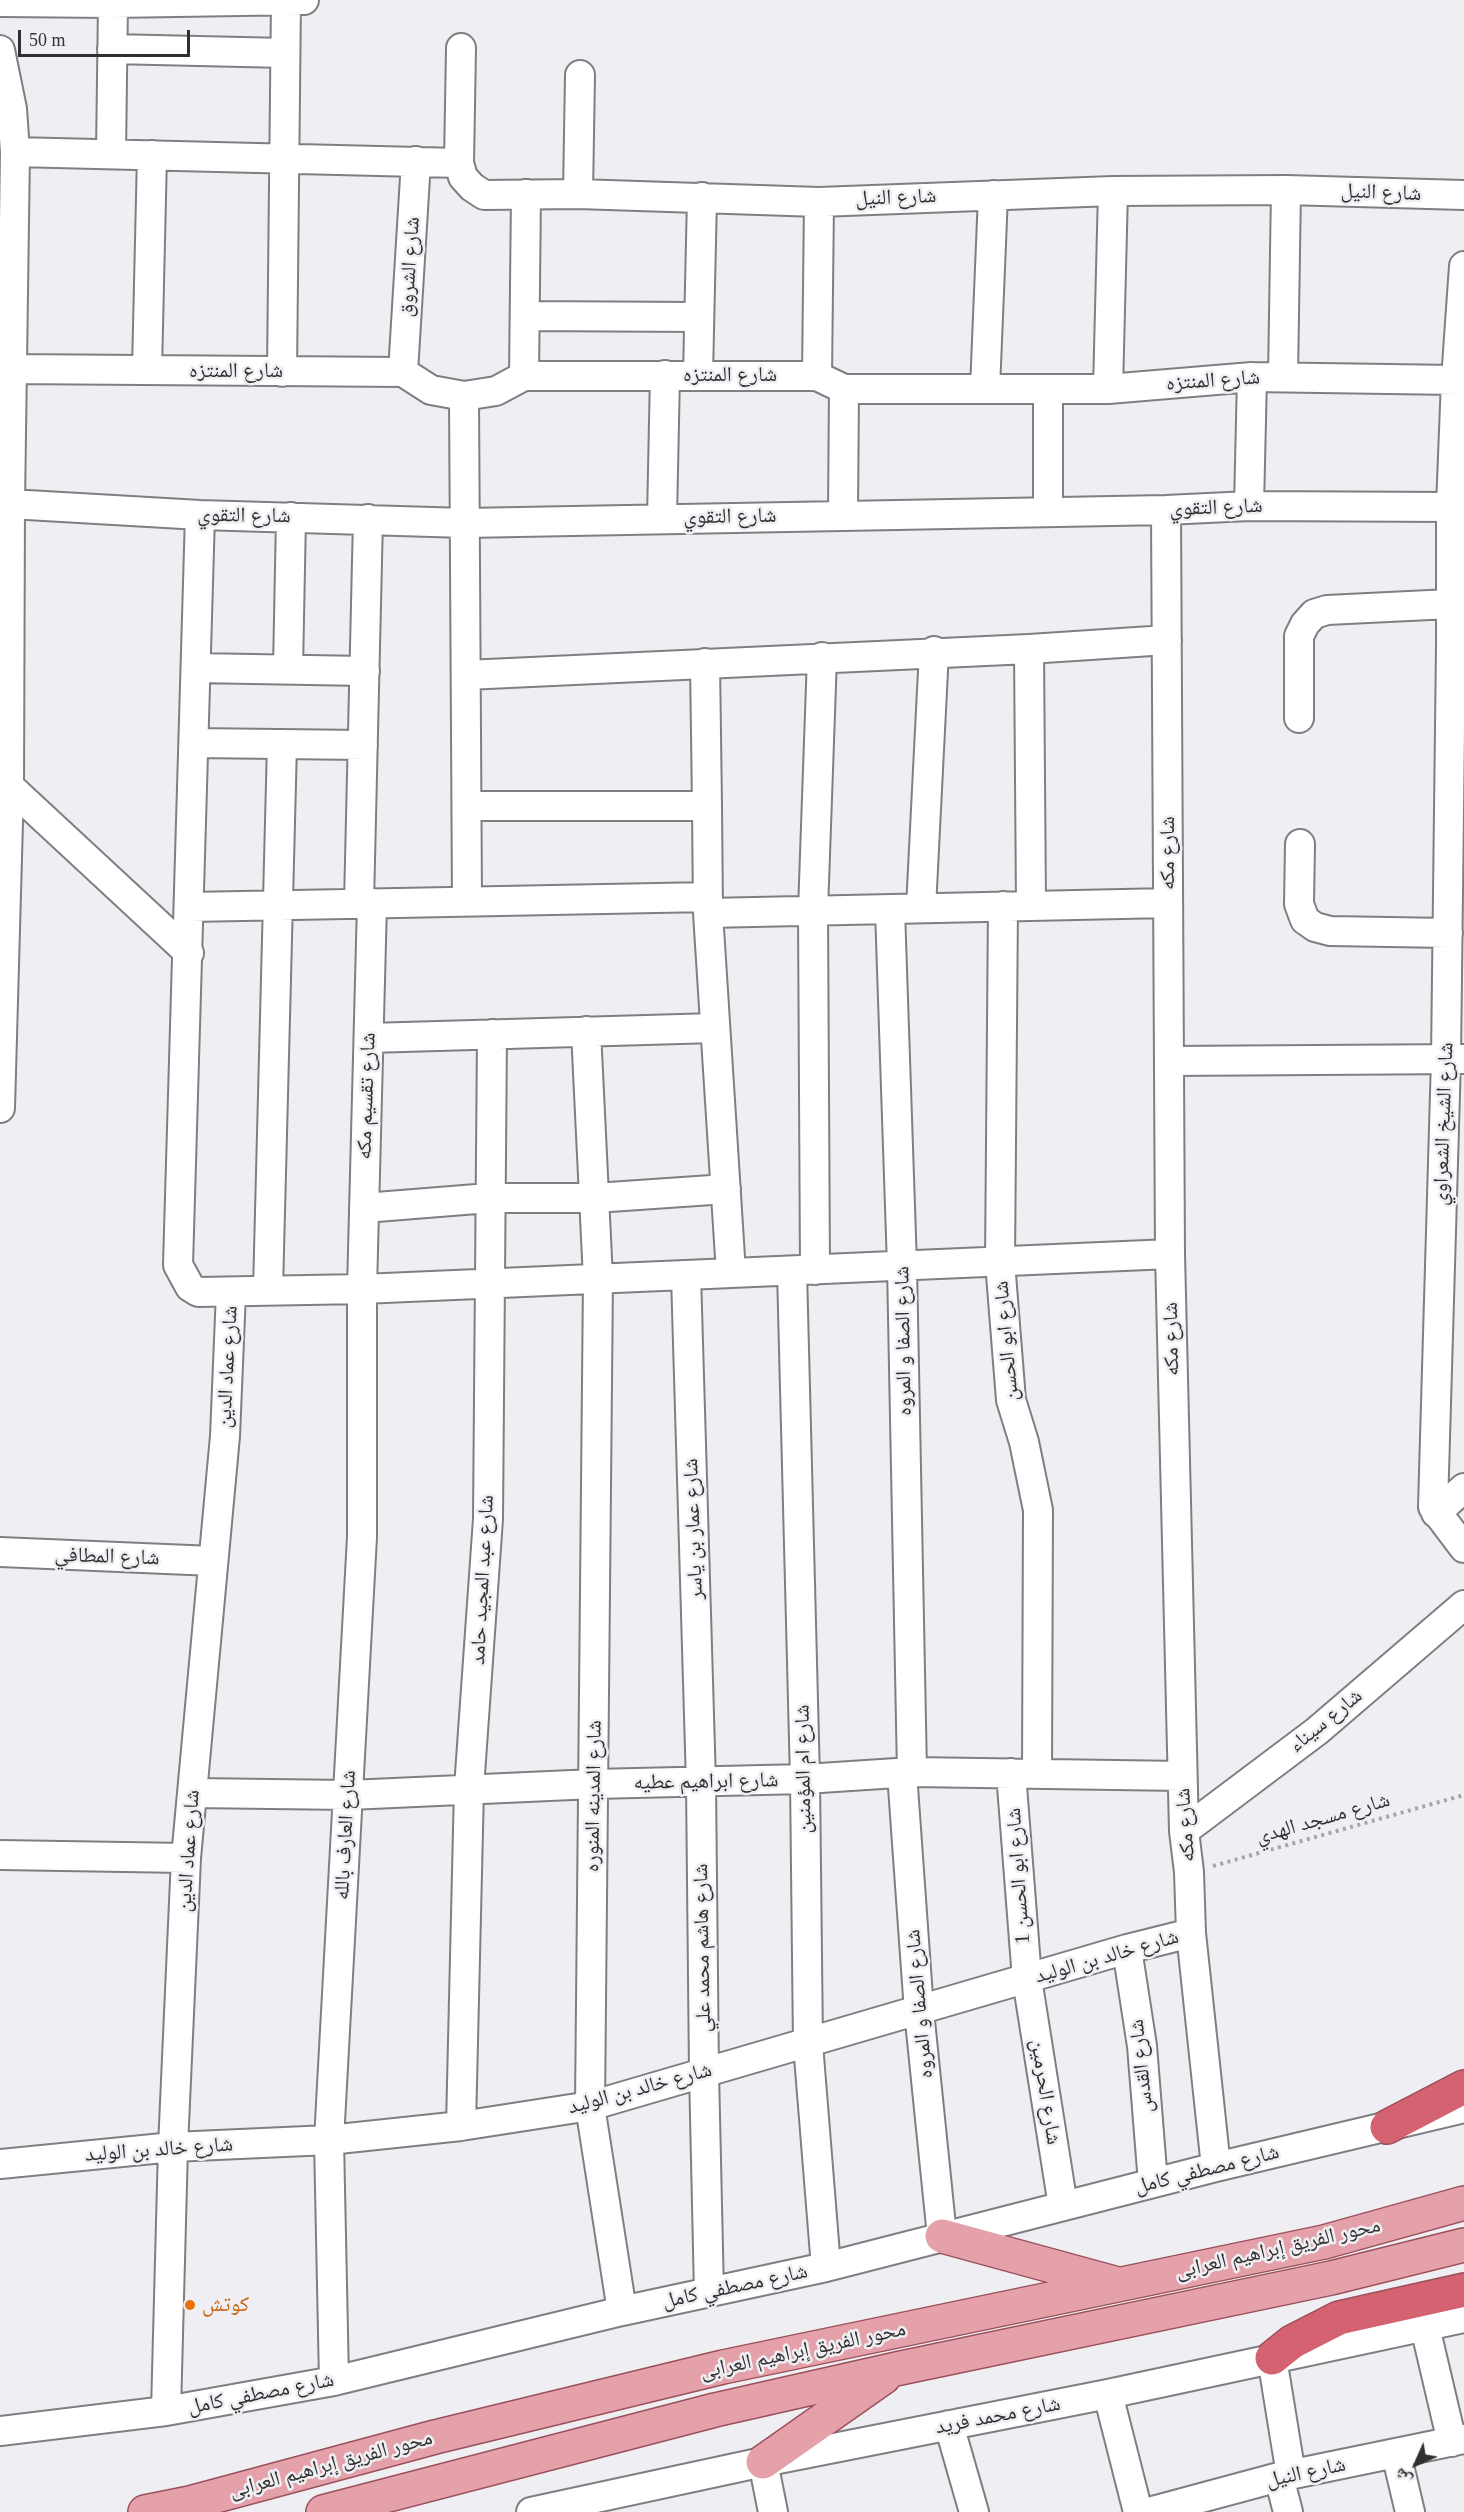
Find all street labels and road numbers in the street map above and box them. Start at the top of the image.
street label: شارع النيل [1340,179,1422,207]
street label: شارع النيل [855,184,937,212]
street label: شارع الشروق [394,216,426,318]
street label: شارع المنتزه [189,358,283,384]
street label: شارع المنتزه [683,362,777,388]
street label: شارع المنتزه [1165,365,1261,397]
street label: شارع التقوي [1169,494,1263,522]
street label: شارع التقوي [197,503,291,529]
street label: شارع التقوي [683,504,777,530]
street label: شارع مكه [1155,816,1181,890]
street label: شارع تقسيم مكه [352,1032,382,1160]
street label: شارع الشيخ الشعراوي [1429,1042,1459,1206]
street label: شارع الصفا و المروه [890,1266,918,1416]
street label: شارع ابو الحسن [989,1280,1025,1402]
street label: شارع مكه [1159,1302,1185,1376]
street label: شارع عماد الدين [212,1305,244,1429]
street label: شارع عمار بن ياسر [679,1458,709,1600]
street label: شارع عبد المجيد حامد [466,1494,500,1666]
street label: شارع المطافي [54,1543,160,1571]
street label: شارع سيناء [1284,1684,1368,1758]
street label: شارع ام المؤمنين [790,1704,818,1834]
street label: شارع المدينه المنوره [580,1720,608,1872]
street label: شارع ابراهيم عطيه [633,1768,779,1796]
street label: شارع العارف بالله [330,1769,362,1901]
street label: شارع مكه [1171,1787,1201,1863]
street label: شارع مسجد الهدي [1253,1788,1393,1850]
street label: شارع عماد الدين [172,1789,206,1913]
street label: شارع ابو الحسن 1 [1002,1807,1036,1945]
street label: شارع هاشم محمد علي [689,1863,717,2033]
street label: شارع خالد بن الوليد [1032,1924,1182,1990]
street label: شارع الصفا و المروه [901,1928,939,2080]
street label: شارع القدس [1125,2018,1159,2114]
street label: شارع الحرمين [1024,2037,1066,2147]
street label: شارع خالد بن الوليد [565,2058,715,2120]
street label: شارع خالد بن الوليد [84,2132,234,2168]
street label: شارع مصطفي كامل [1132,2140,1282,2200]
street label: محور الفريق إبراهيم العرابى [1173,2213,1383,2285]
street label: شارع مصطفي كامل [660,2259,810,2315]
street label: محور الفريق إبراهيم العرابى [698,2317,908,2385]
street label: شارع مصطفي كامل [186,2368,336,2420]
street label: شارع محمد فريد [933,2392,1063,2440]
street label: محور الفريق إبراهيم العرابى [227,2426,435,2504]
street label: شارع النيل [1264,2452,1348,2494]

